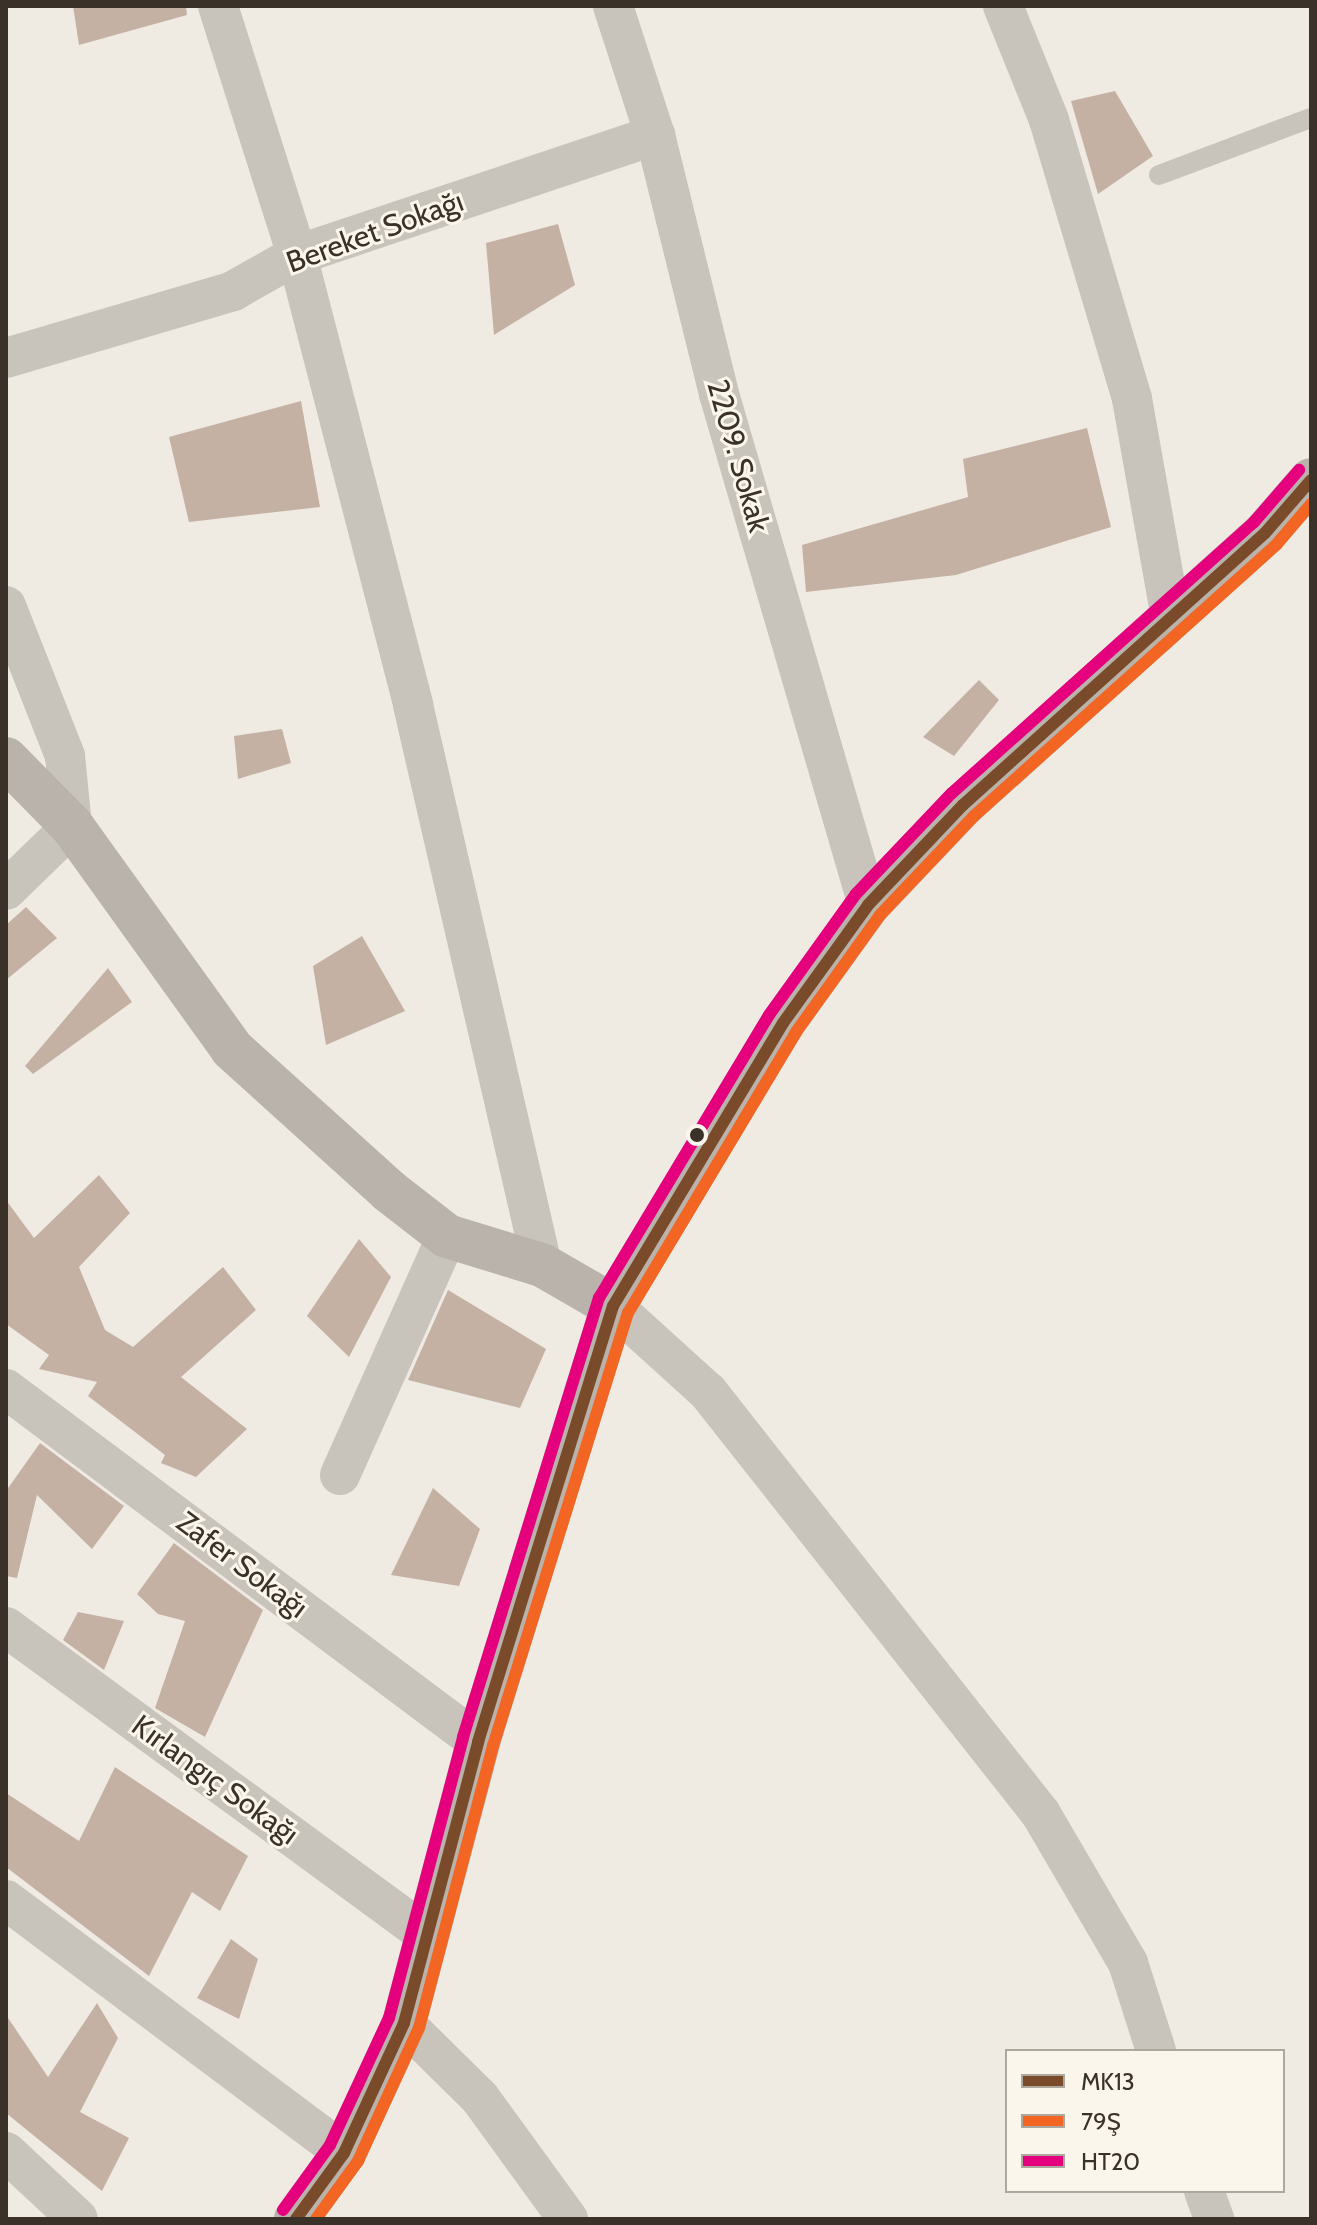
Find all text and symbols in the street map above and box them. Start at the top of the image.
street label: Bereket Sokağı [282,183,468,281]
street label: 2209. Sokak [699,376,777,536]
unlabelled marker [689,1127,705,1143]
street label: Zafer Sokağı [169,1504,315,1626]
street label: Kırlangıç Sokağı [125,1708,305,1852]
legend [1005,2049,1285,2193]
text: MK13 [1081,2067,1135,2096]
text: 79Ş [1081,2107,1121,2136]
text: HT20 [1081,2147,1140,2176]

